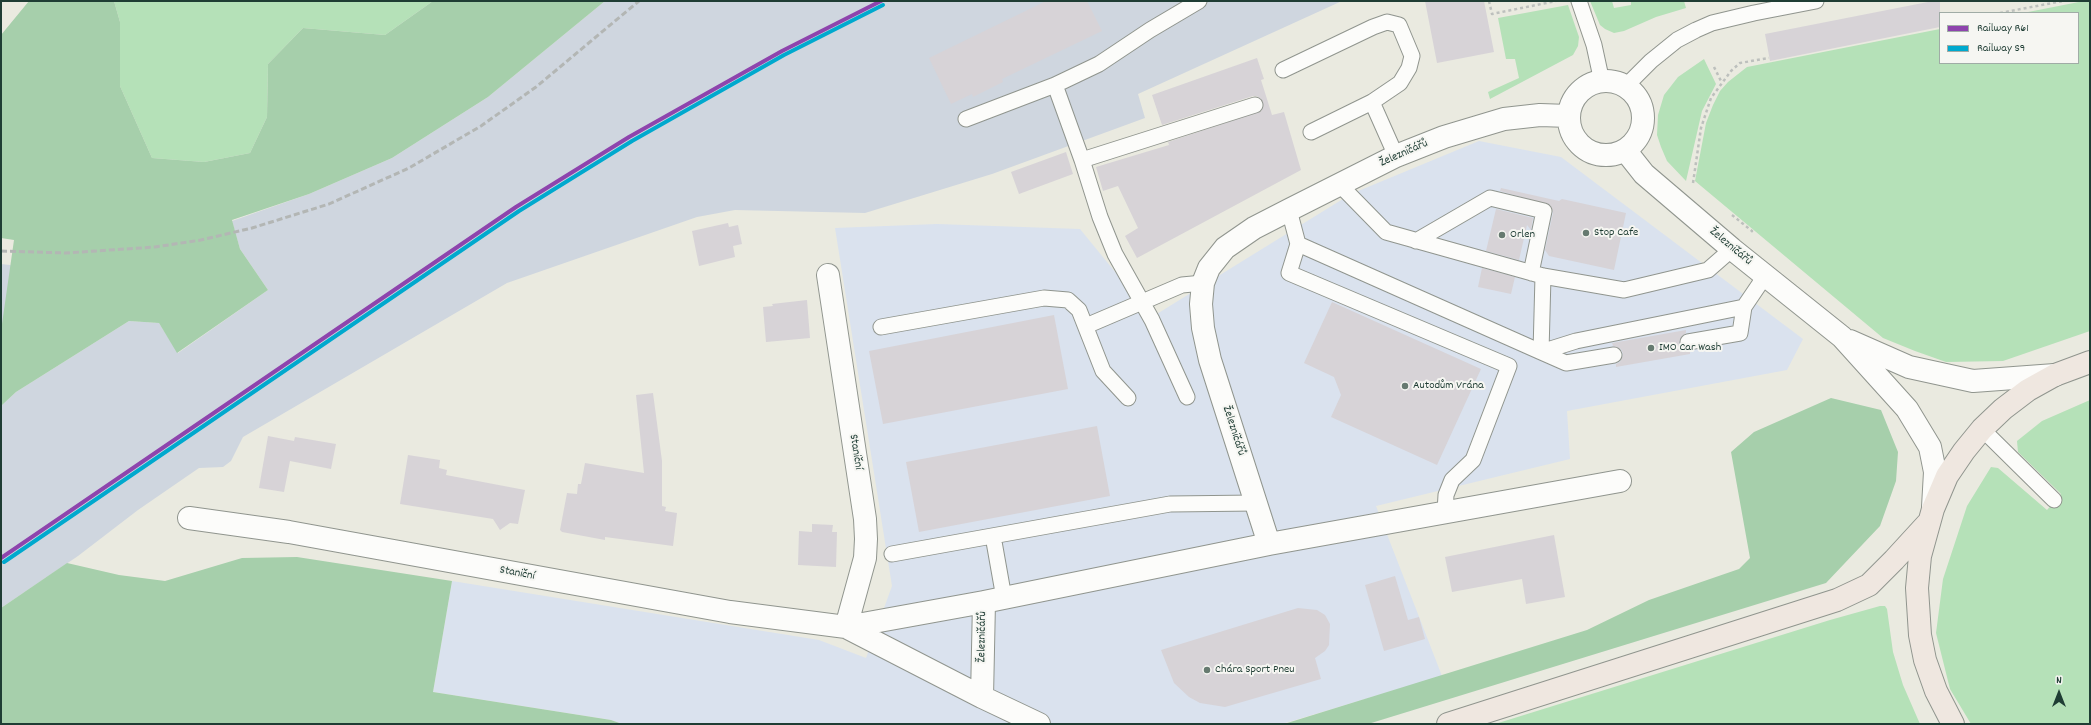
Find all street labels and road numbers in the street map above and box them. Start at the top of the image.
street label: Železničářů [1378,137,1430,171]
street label: Železničářů [1706,225,1754,269]
street label: Železničářů [1218,404,1248,458]
street label: Staniční [845,433,865,471]
street label: Staniční [498,564,536,584]
street label: Železničářů [975,611,991,663]

